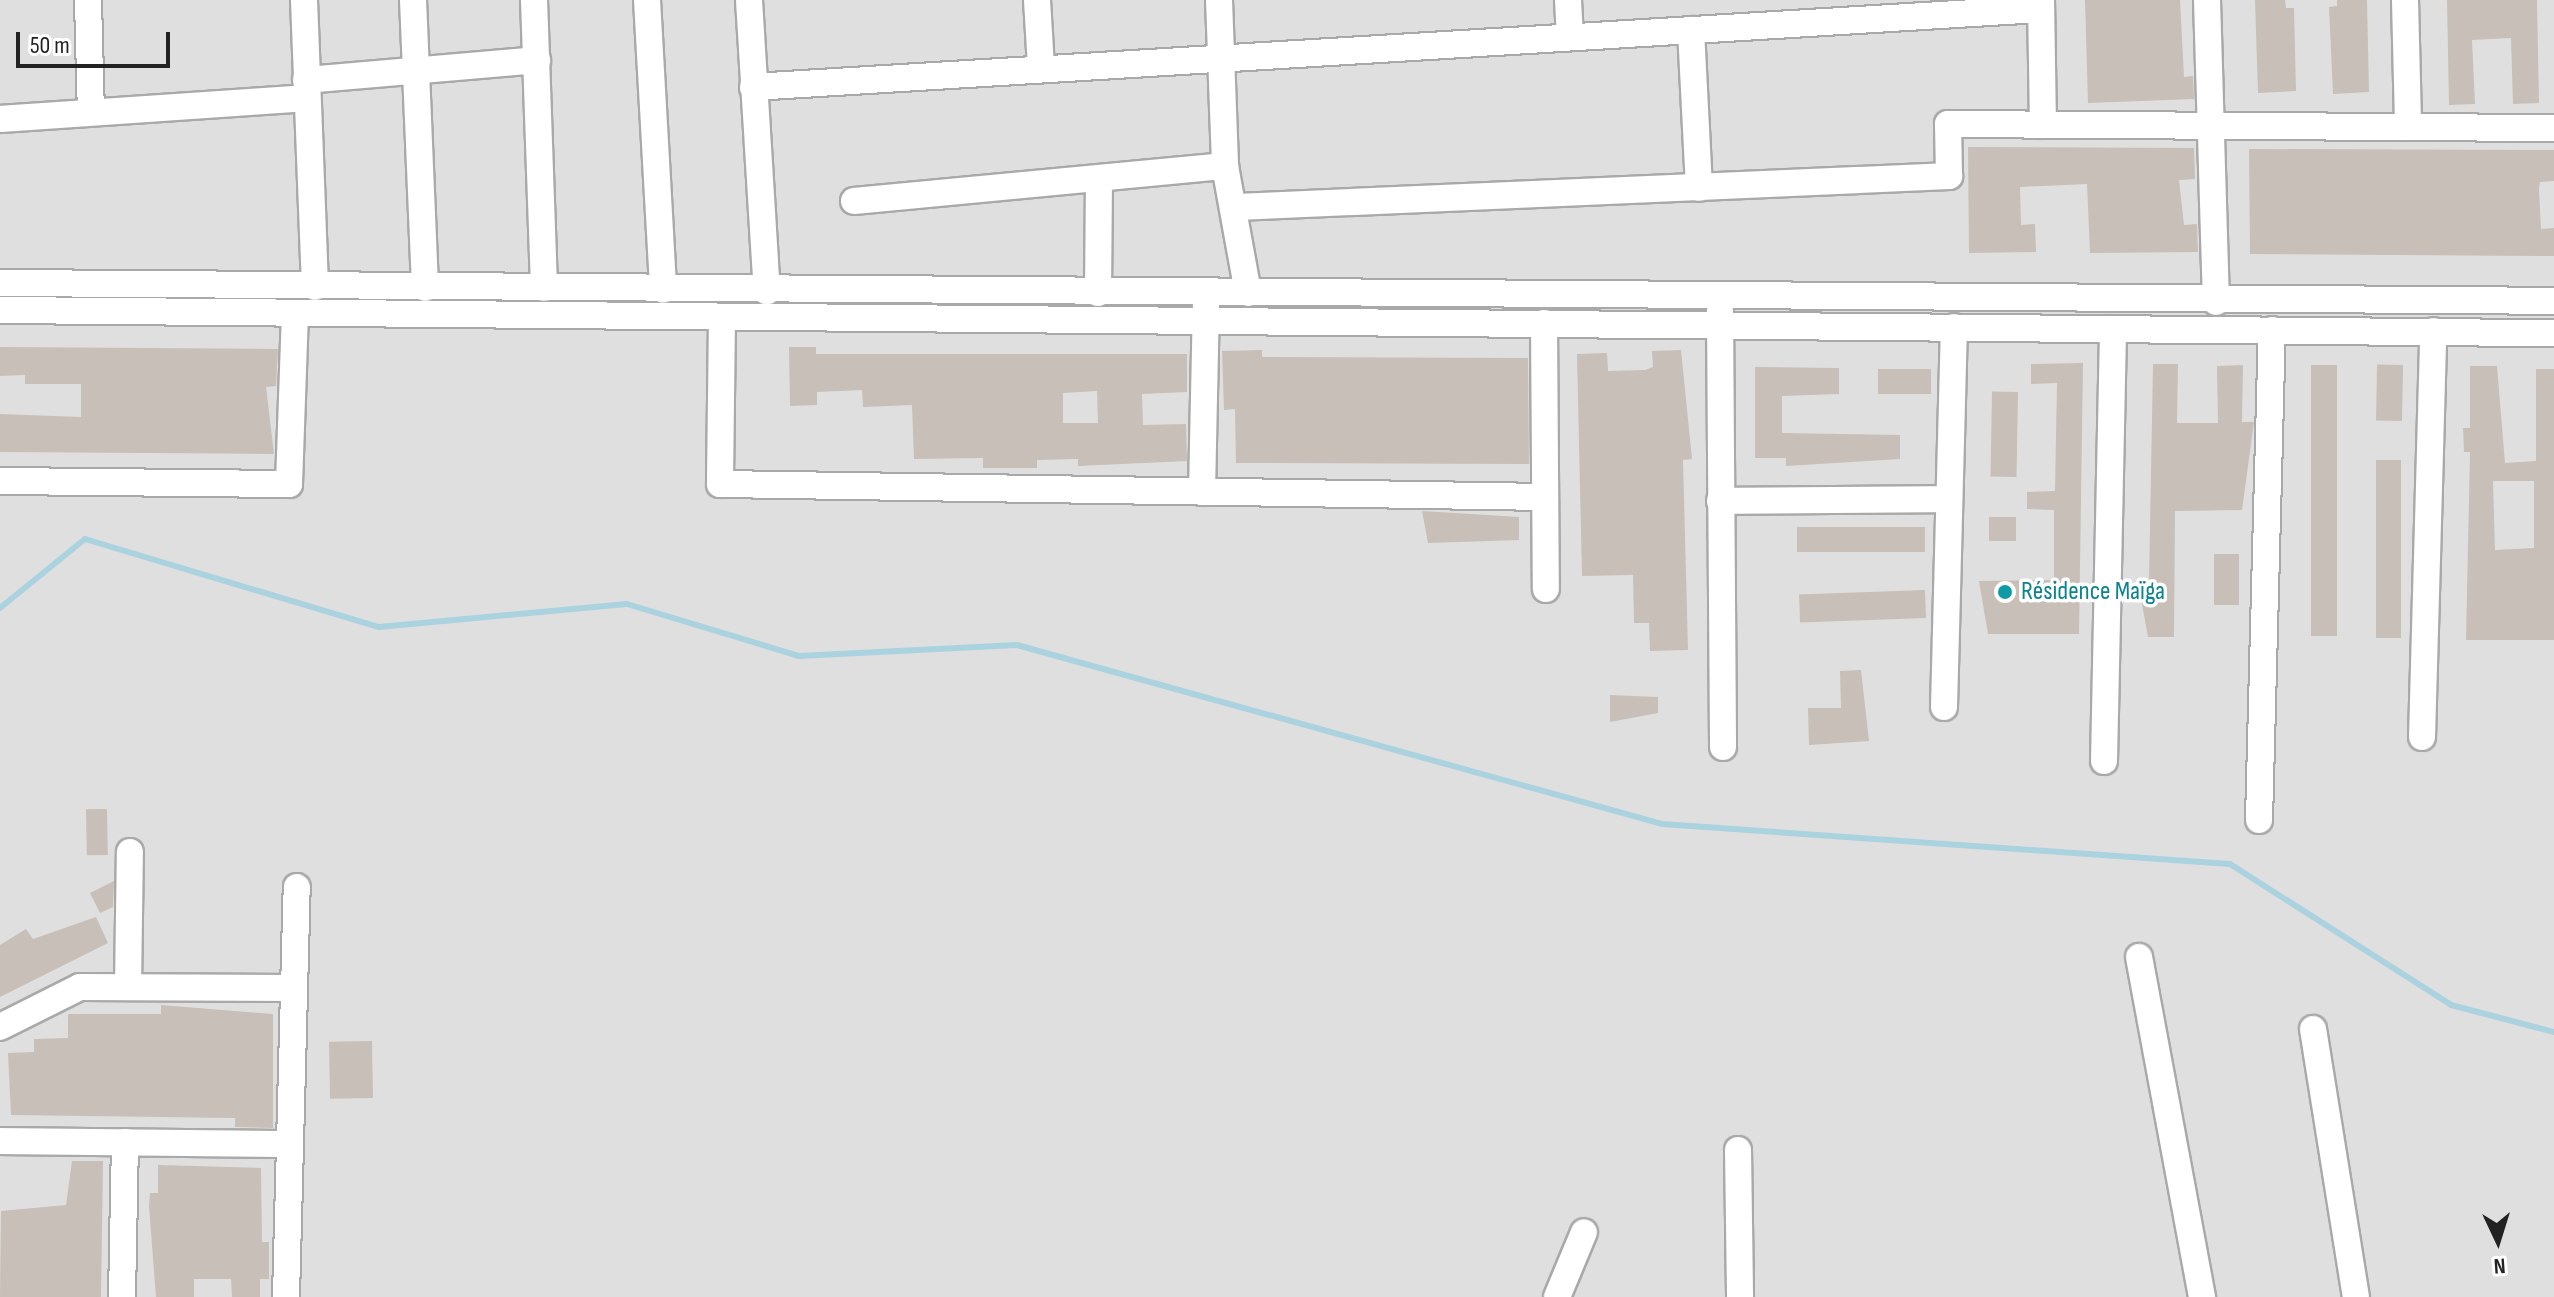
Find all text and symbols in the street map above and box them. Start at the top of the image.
scale bar [20,16,174,66]
text: 50 m [30,31,70,60]
place label: Résidence Maïga [2021,576,2165,608]
marker: Résidence Maïga [1996,583,2014,601]
north arrow [2458,1201,2538,1281]
text: N [2493,1252,2507,1279]

